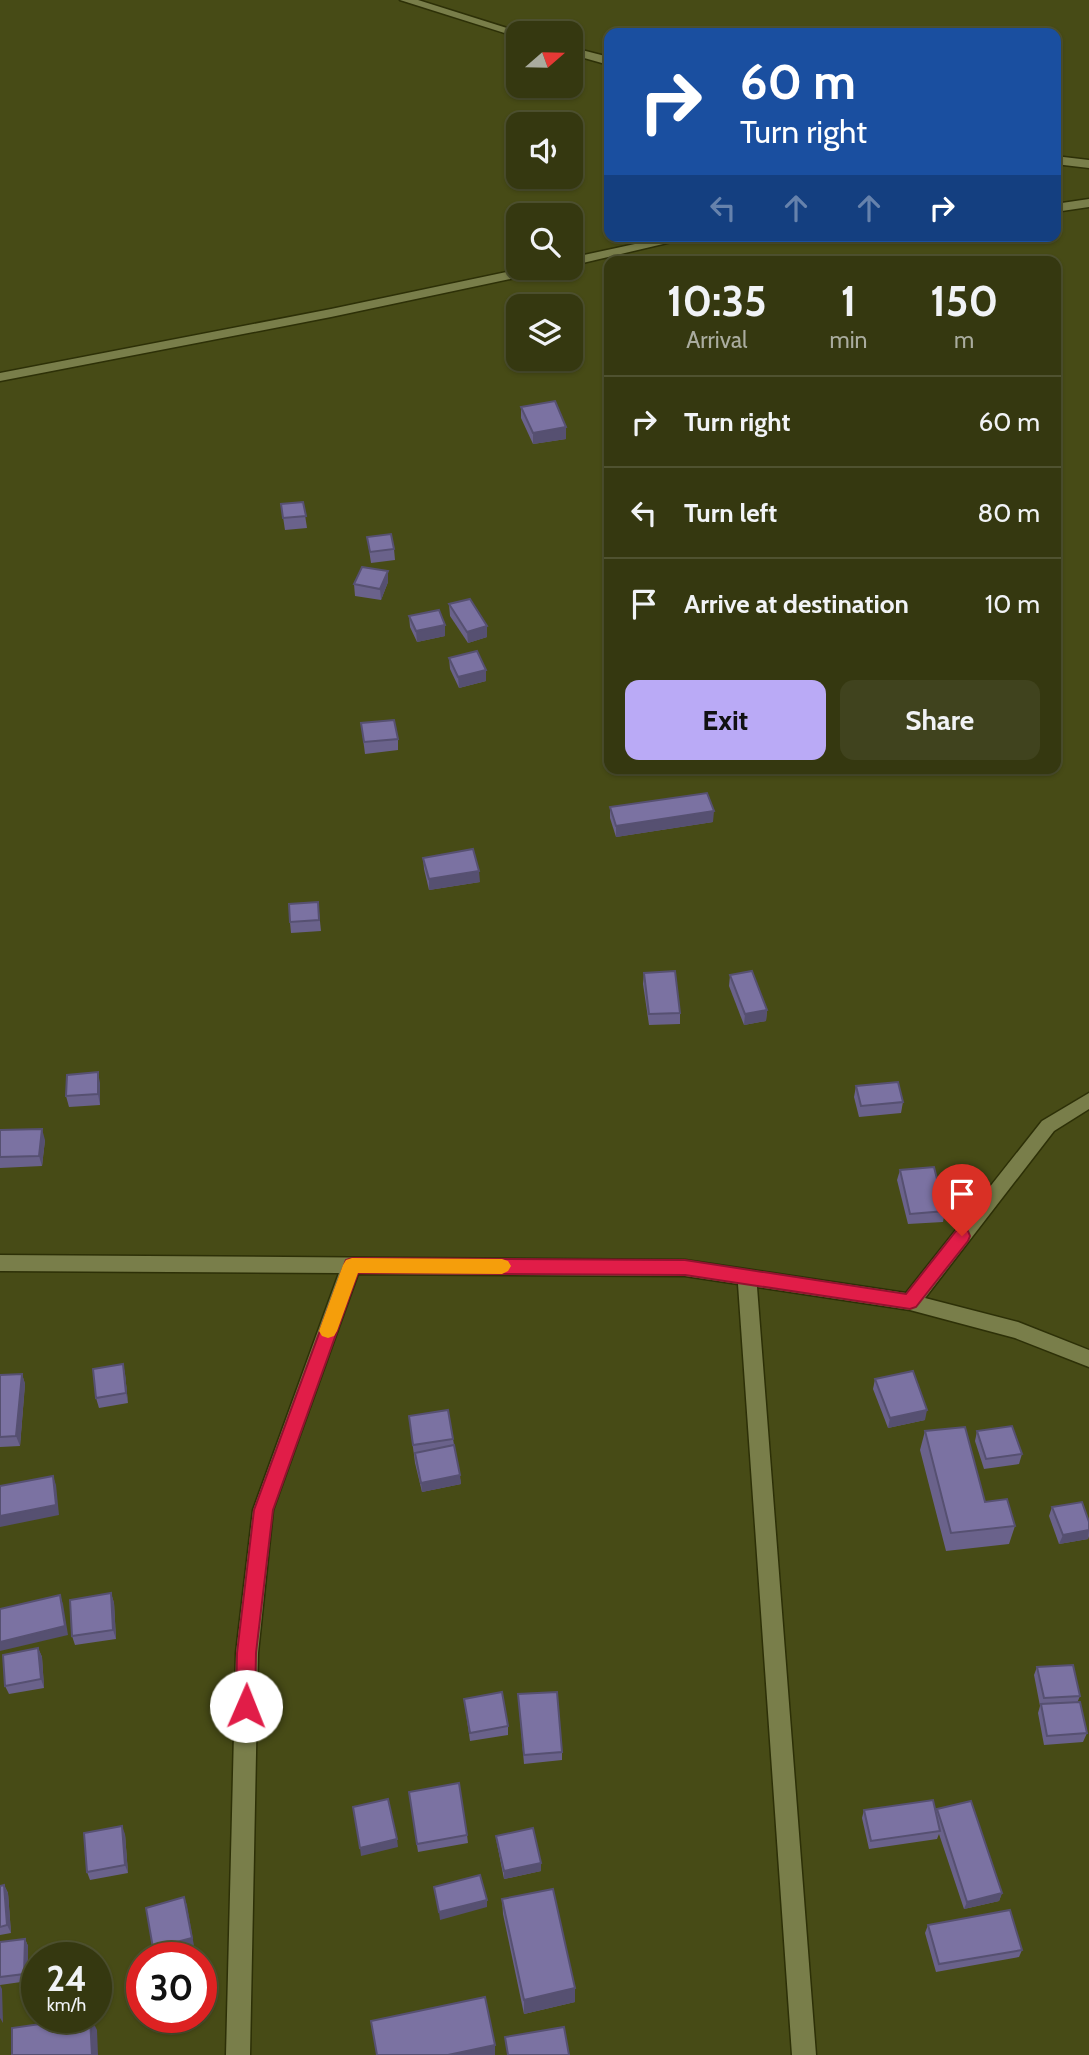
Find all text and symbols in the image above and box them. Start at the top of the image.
north arrow [506,21,583,98]
map controls [506,21,583,371]
text: 60 m [740,52,856,111]
icon: right [625,56,716,147]
button: sound [506,112,583,189]
text: Turn right [740,112,867,151]
icon: left [704,189,742,227]
icon: ahead [777,189,815,227]
icon: ahead [850,189,888,227]
icon: right [923,189,961,227]
button: search [506,203,583,280]
text: 10:35 [667,275,767,327]
text: 1 [841,275,856,327]
text: 150 [930,275,998,327]
button: layers [506,294,583,371]
text: Arrival [686,326,747,354]
text: min [830,326,867,354]
text: m [954,326,974,354]
icon: right [625,403,663,441]
text: Turn right [684,406,790,438]
text: 60 m [978,406,1040,438]
icon: left [625,494,663,532]
text: Turn left [684,497,777,529]
text: 80 m [977,497,1040,529]
icon: arrive [625,585,663,623]
text: Arrive at destination [684,588,909,620]
text: 10 m [985,588,1040,620]
button: Exit [625,680,826,760]
button: Share [840,680,1040,760]
pin [932,1164,992,1236]
icon: arrive [943,1175,981,1213]
position arrow [209,1669,283,1743]
speed limit sign: 30 [126,1942,217,2033]
text: 24 [46,1957,87,2000]
text: km/h [47,1994,86,2016]

